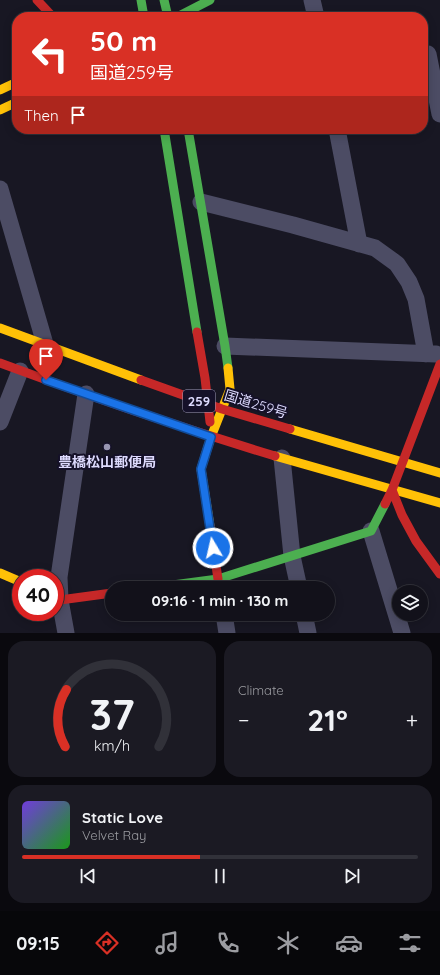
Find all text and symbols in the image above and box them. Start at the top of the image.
text: 50 m [90,23,157,58]
icon: left [24,28,76,80]
text: 国道259号 [90,61,174,84]
icon: arrive [67,104,89,126]
text: Then [24,106,59,125]
pin [29,339,63,380]
icon: arrive [35,345,57,367]
street label: 国道259号 [222,386,290,422]
road number: 259 [183,390,215,412]
marker: 豊橋松山郵便局 [102,442,112,452]
place label: 豊橋松山郵便局 [58,453,156,471]
position arrow [192,527,234,569]
speed limit sign: 40 [12,569,64,621]
map controls [392,585,428,621]
button: layers [392,585,428,621]
text: 09:16 · 1 min · 130 m [152,591,288,610]
text: Climate [238,682,284,698]
text: 37 [89,688,135,740]
text: 21° [307,701,348,739]
text: − [238,706,249,734]
text: + [406,706,418,734]
text: km/h [94,737,130,755]
text: Static Love [82,808,163,827]
text: Velvet Ray [82,827,147,843]
icon: previous [77,865,99,887]
icon: pause [209,865,231,887]
icon: next [341,865,363,887]
icon: directions [93,929,121,957]
icon: music [153,929,181,957]
icon: phone [214,929,242,957]
icon: climate [274,929,302,957]
icon: car [335,929,363,957]
icon: filters [396,929,424,957]
text: 09:15 [16,932,60,955]

